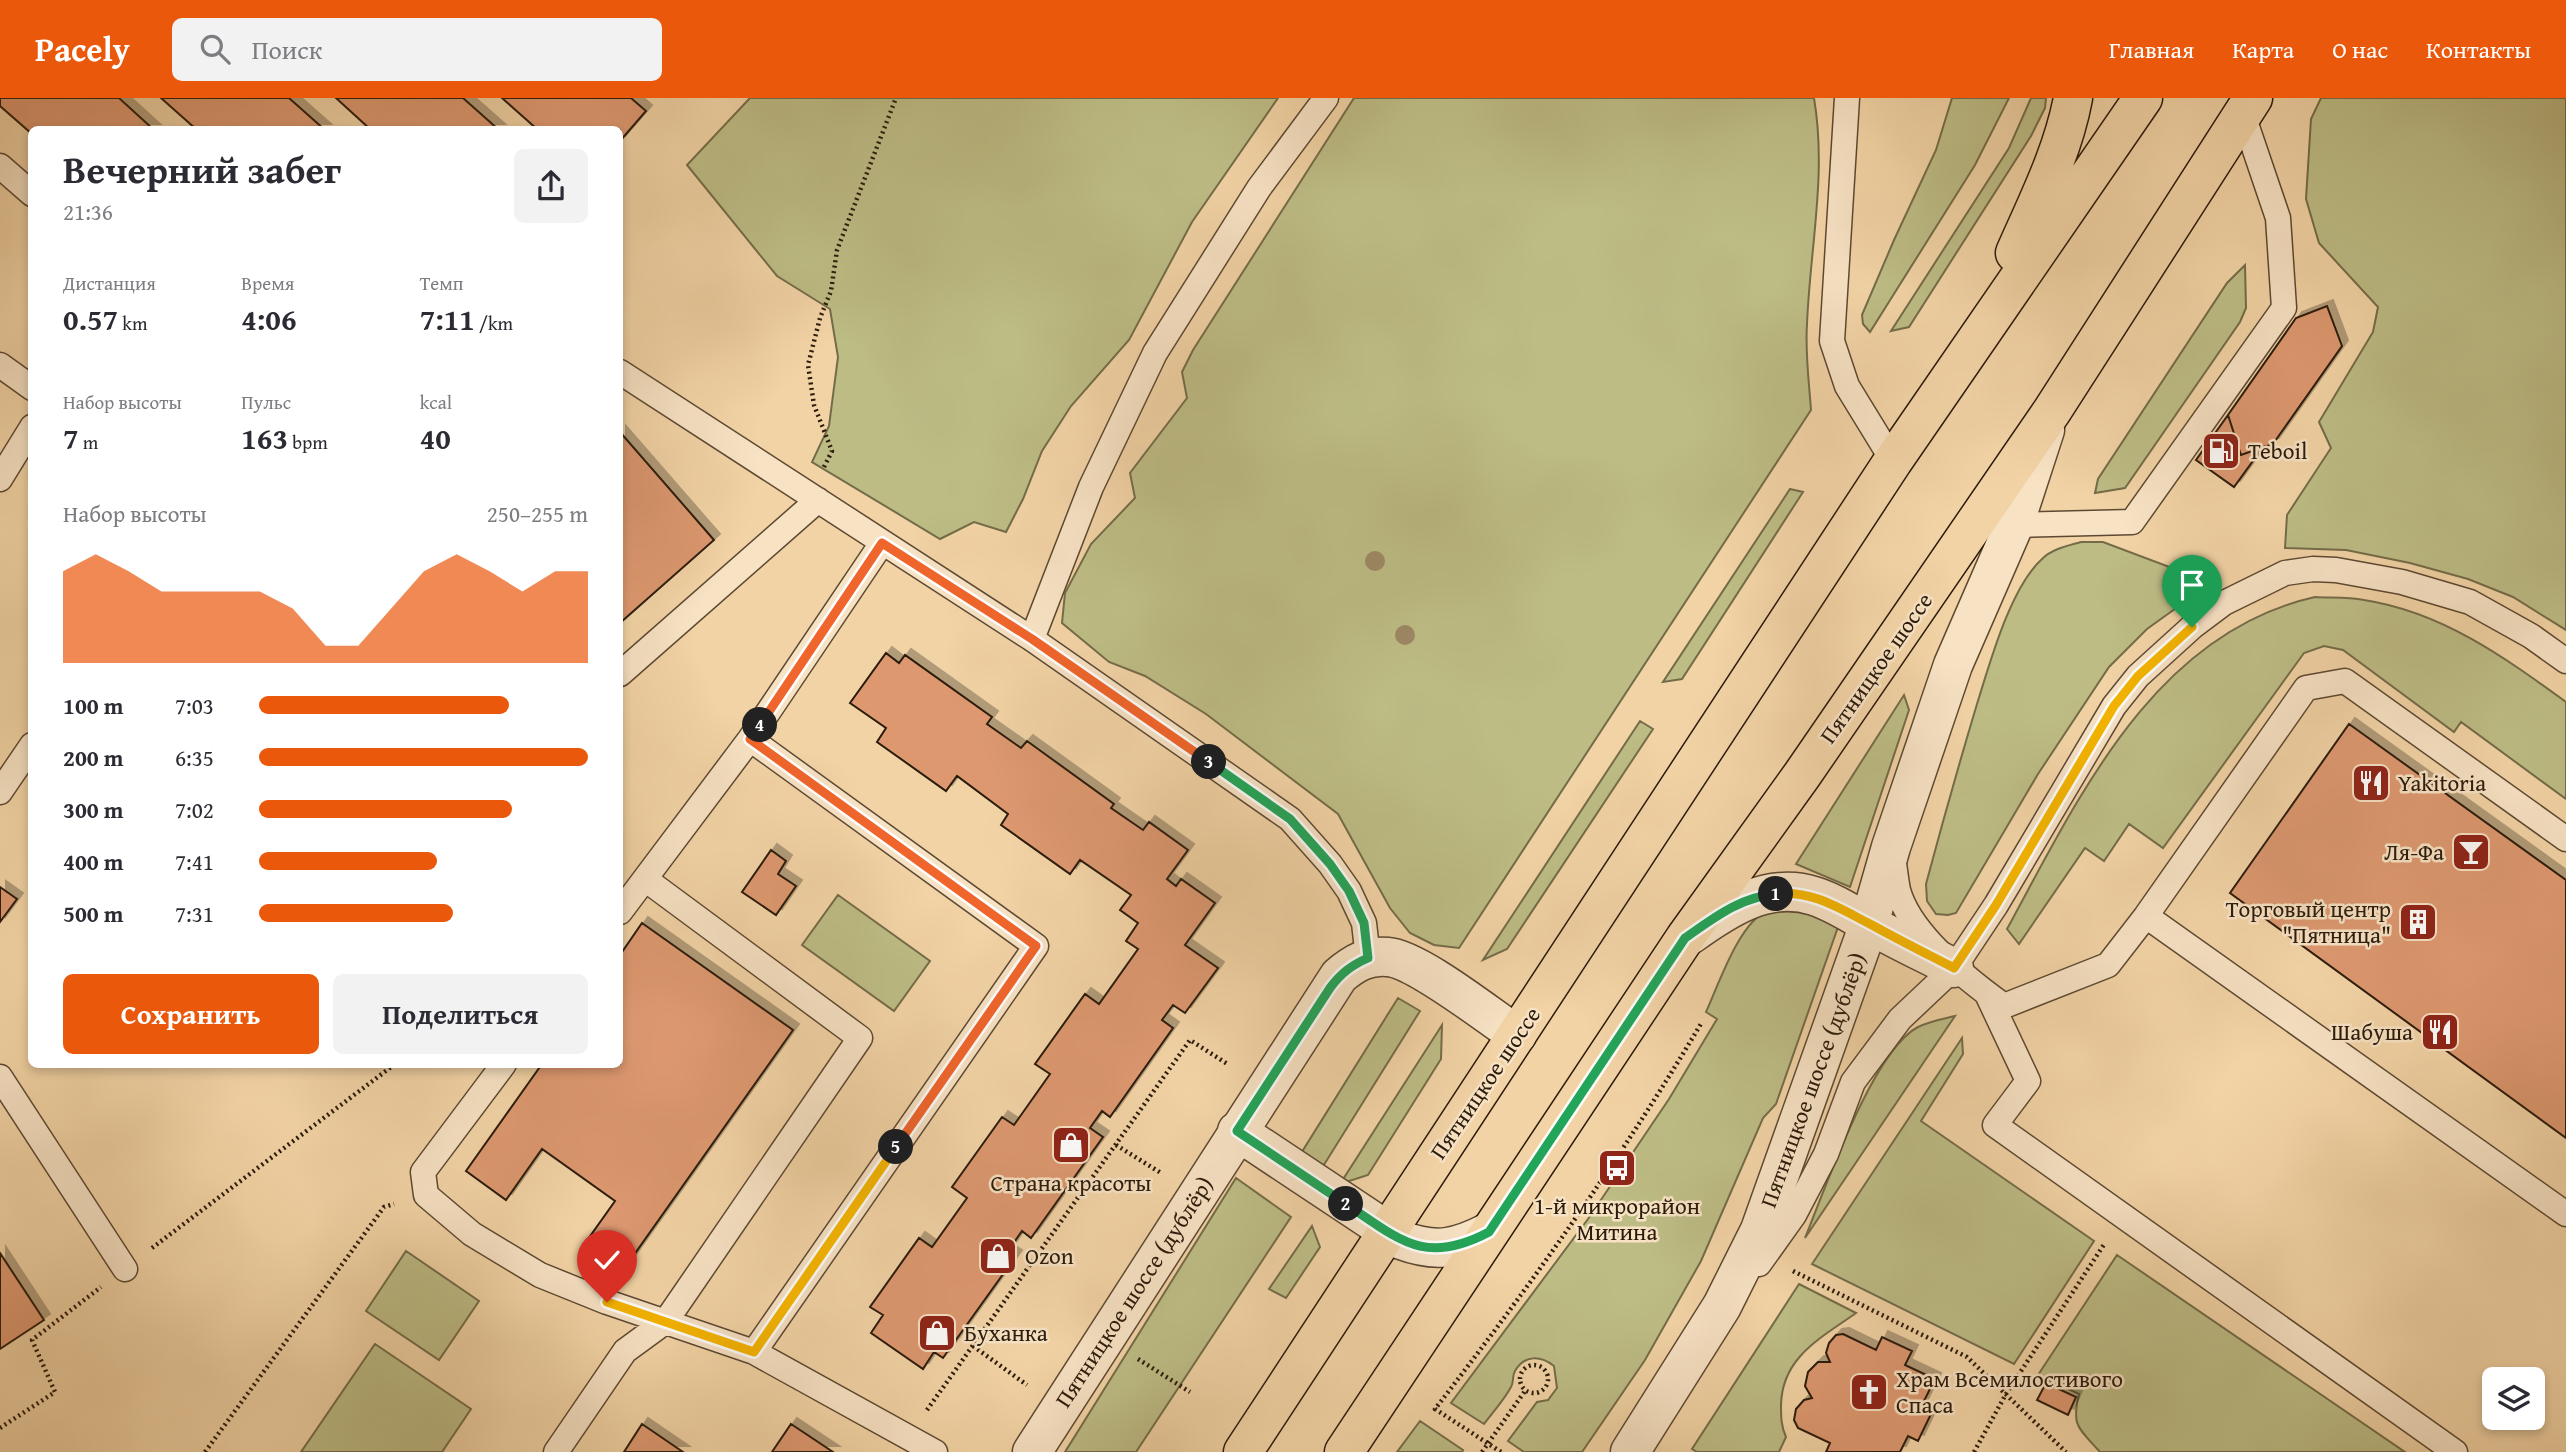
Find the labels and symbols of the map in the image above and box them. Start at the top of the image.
fuel station icon: Teboil [2200,430,2242,472]
place label: Teboil [2248,434,2307,467]
pin [2162,555,2222,627]
street label: Пятницкое шоссе [1811,585,1940,750]
pin: 4 [742,708,778,742]
pin: 3 [1192,744,1226,780]
restaurant icon: Yakitoria [2350,762,2392,804]
place label: Yakitoria [2398,766,2486,799]
bar icon: Ля-Фа [2450,831,2492,873]
place label: Ля-Фа [2384,835,2444,868]
pin: 1 [1758,876,1794,912]
place label: Торговый центр "Пятница" [2226,892,2391,951]
building icon: Торговый центр "Пятница" [2397,901,2439,943]
street label: Пятницкое шоссе (дублёр) [1751,948,1874,1212]
street label: Пятницкое шоссе [1421,1000,1548,1166]
restaurant icon: Шабуша [2419,1011,2461,1053]
place label: Шабуша [2331,1015,2413,1048]
shop icon: Страна красоты [1050,1124,1092,1166]
pin: 5 [878,1130,914,1164]
bus stop icon: 1-й микрорайон Митина [1596,1147,1638,1189]
place label: Страна красоты [991,1166,1151,1199]
street label: Пятницкое шоссе (дублёр) [1046,1170,1221,1414]
pin: 2 [1328,1186,1364,1222]
place label: 1-й микрорайон Митина [1534,1189,1700,1248]
pin [577,1230,637,1302]
shop icon: Ozon [977,1235,1019,1277]
place label: Ozon [1025,1239,1074,1272]
shop icon: Буханка [916,1312,958,1354]
place label: Буханка [964,1316,1048,1349]
place label: Храм Всемилостивого Спаса [1896,1362,2123,1421]
church icon: Храм Всемилостивого Спаса [1848,1371,1890,1413]

